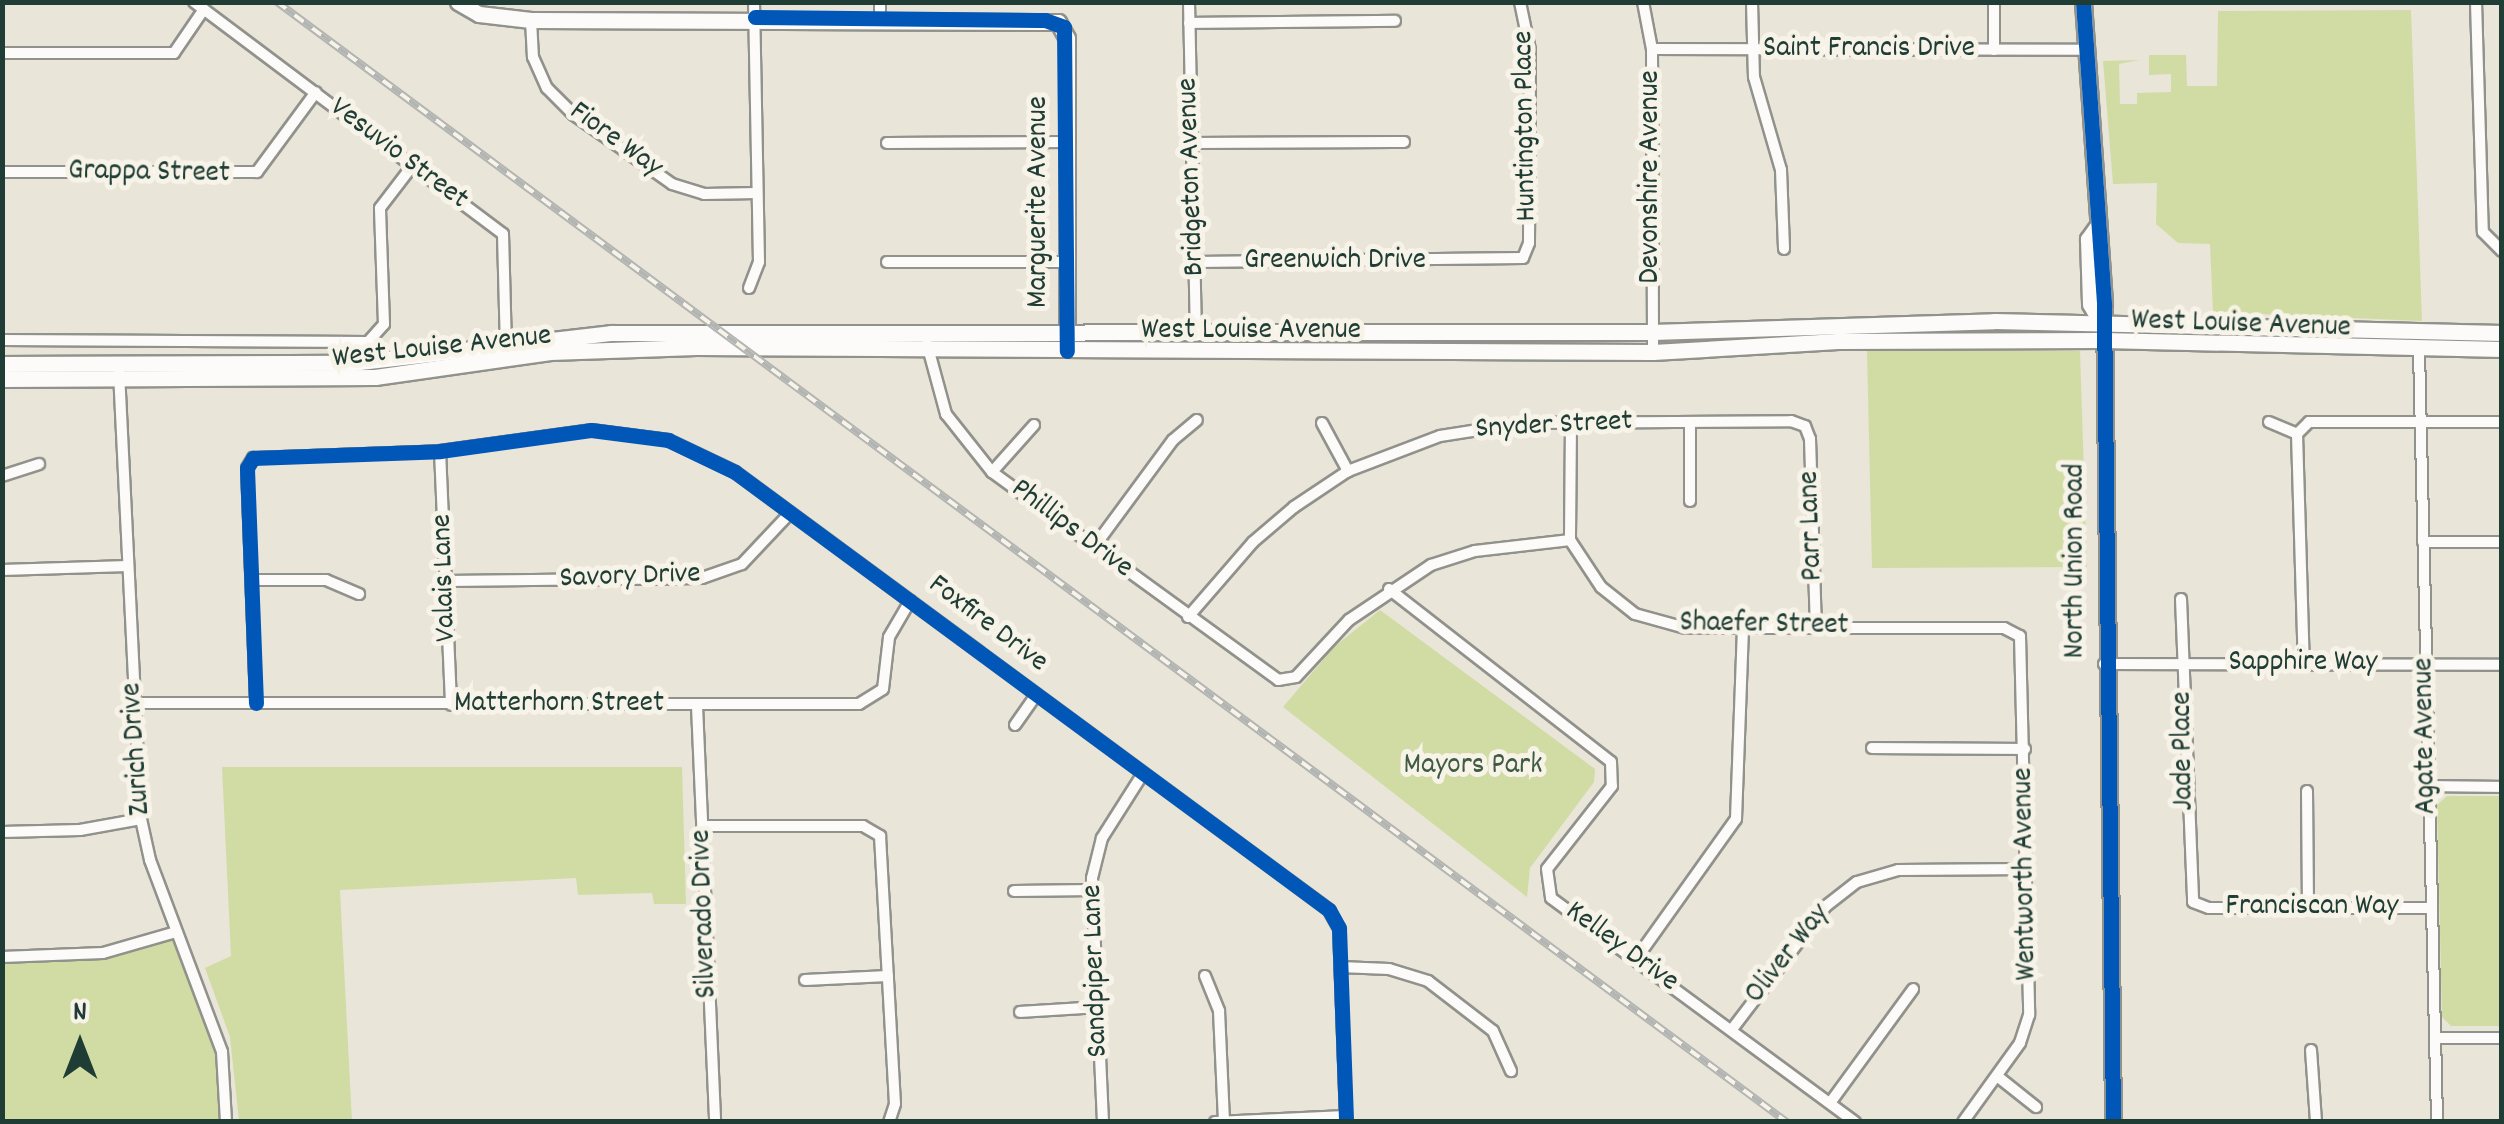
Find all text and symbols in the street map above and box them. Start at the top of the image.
street label: Huntington Place [1507,30,1547,222]
street label: Saint Francis Drive [1763,32,1975,68]
street label: Devonshire Avenue [1634,70,1670,284]
street label: Bridgeton Avenue [1172,77,1214,277]
street label: Vesuvio Street [322,91,474,219]
street label: Fiore Way [561,95,669,187]
street label: Marguerite Avenue [1022,96,1058,308]
street label: Grappa Street [68,155,230,193]
street label: Greenwich Drive [1244,244,1426,280]
street label: West Louise Avenue [2131,304,2351,348]
street label: West Louise Avenue [1141,314,1361,350]
street label: West Louise Avenue [331,320,553,378]
street label: Snyder Street [1474,405,1634,449]
street label: North Union Road [2059,464,2095,658]
street label: Parr Lane [1793,470,1833,582]
street label: Phillips Drive [1003,472,1139,588]
street label: Valais Lane [426,513,466,643]
street label: Savory Drive [559,558,701,598]
street label: Foxfire Drive [920,568,1054,682]
street label: Shaefer Street [1679,607,1849,645]
street label: Sapphire Way [2229,646,2377,682]
street label: Agate Avenue [2408,657,2446,815]
street label: Zurich Drive [115,681,161,817]
street label: Matterhorn Street [454,687,664,723]
street label: Jade Place [2166,691,2204,811]
park label: Mayors Park [1404,749,1542,785]
street label: Wentworth Avenue [2007,767,2047,981]
street label: Silverado Drive [685,829,727,999]
street label: Sandpiper Lane [1076,884,1118,1058]
street label: Franciscan Way [2226,890,2398,926]
street label: Kelley Drive [1557,895,1685,1001]
street label: Oliver Way [1739,898,1839,1012]
north arrow [30,994,130,1094]
text: N [73,994,87,1034]

